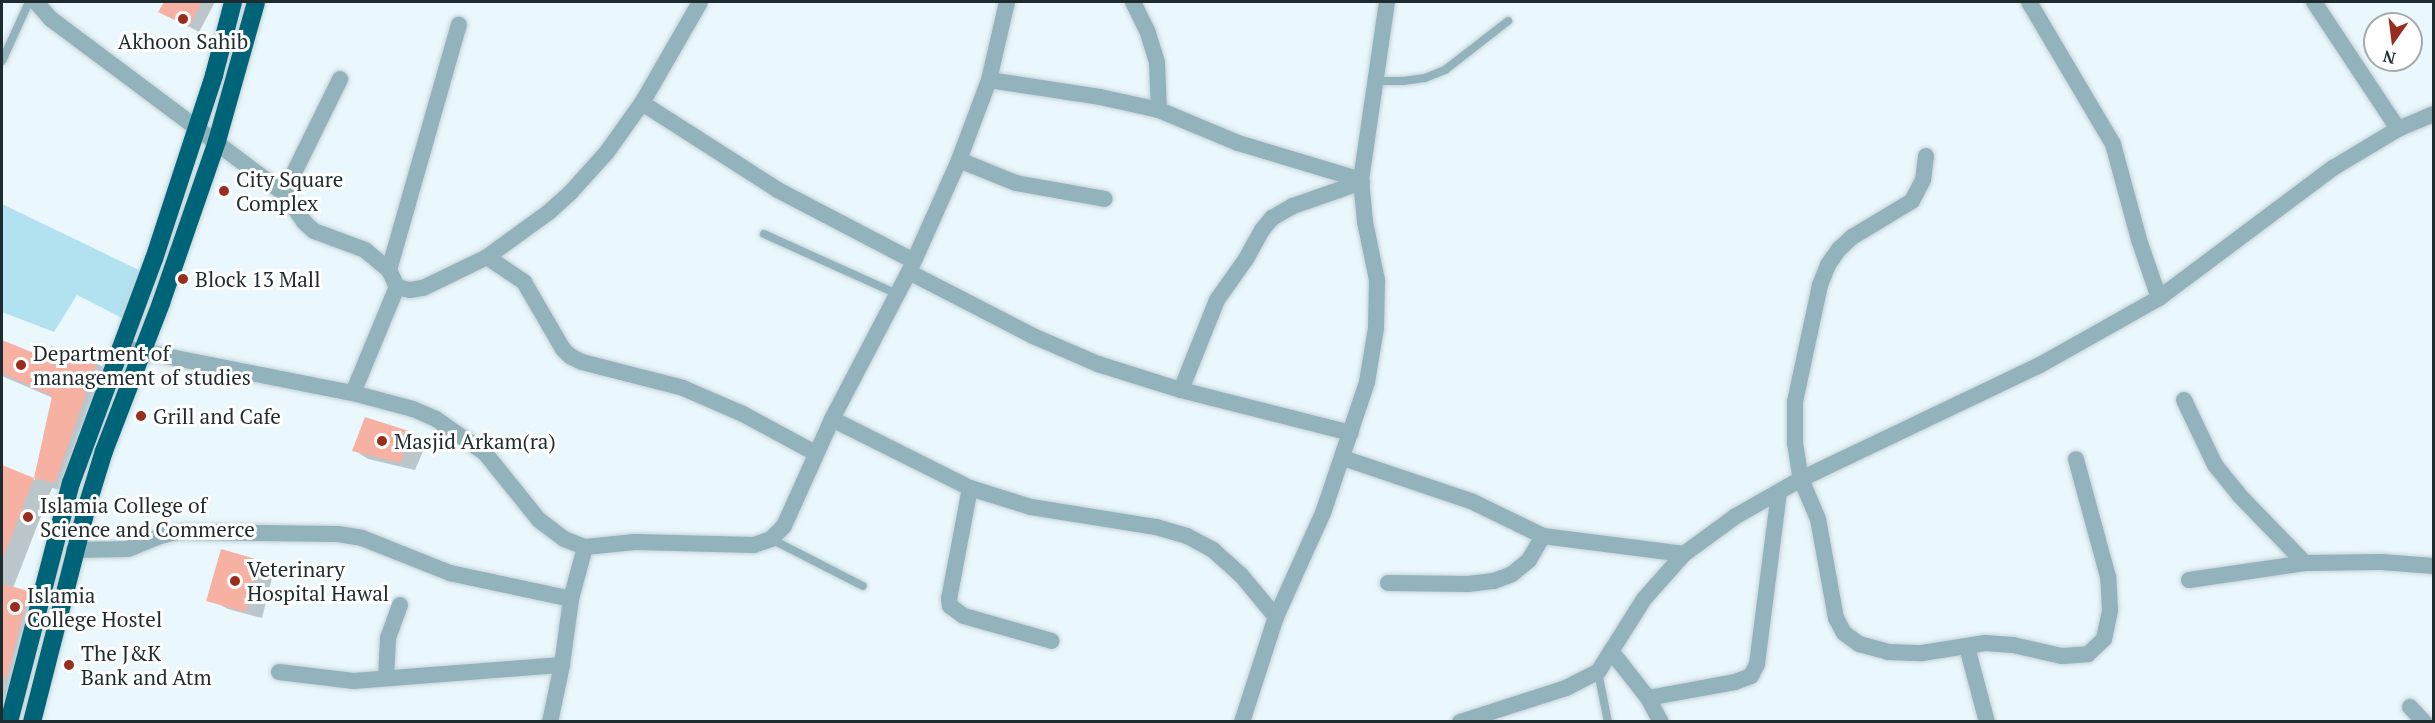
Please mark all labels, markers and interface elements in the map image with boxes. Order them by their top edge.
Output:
marker: Akhoon Sahib [176,12,190,26]
north arrow [2363,12,2423,72]
place label: Akhoon Sahib [118,28,248,54]
text: N [2381,45,2398,70]
place label: City Square Complex [236,166,343,216]
marker: City Square Complex [217,184,231,198]
place label: Block 13 Mall [195,266,321,292]
marker: Block 13 Mall [176,272,190,286]
place label: Department of management of studies [33,340,251,390]
marker: Department of management of studies [14,358,28,372]
place label: Grill and Cafe [153,403,281,429]
marker: Grill and Cafe [134,409,148,423]
place label: Masjid Arkam(ra) [394,428,556,454]
marker: Masjid Arkam(ra) [375,434,389,448]
place label: Islamia College of Science and Commerce [40,492,255,542]
marker: Islamia College of Science and Commerce [21,510,35,524]
place label: Veterinary Hospital Hawal [247,556,389,606]
marker: Veterinary Hospital Hawal [228,574,242,588]
place label: Islamia College Hostel [27,582,162,632]
marker: Islamia College Hostel [8,600,22,614]
place label: The J&K Bank and Atm [81,640,212,690]
marker: The J&K Bank and Atm [62,658,76,672]

